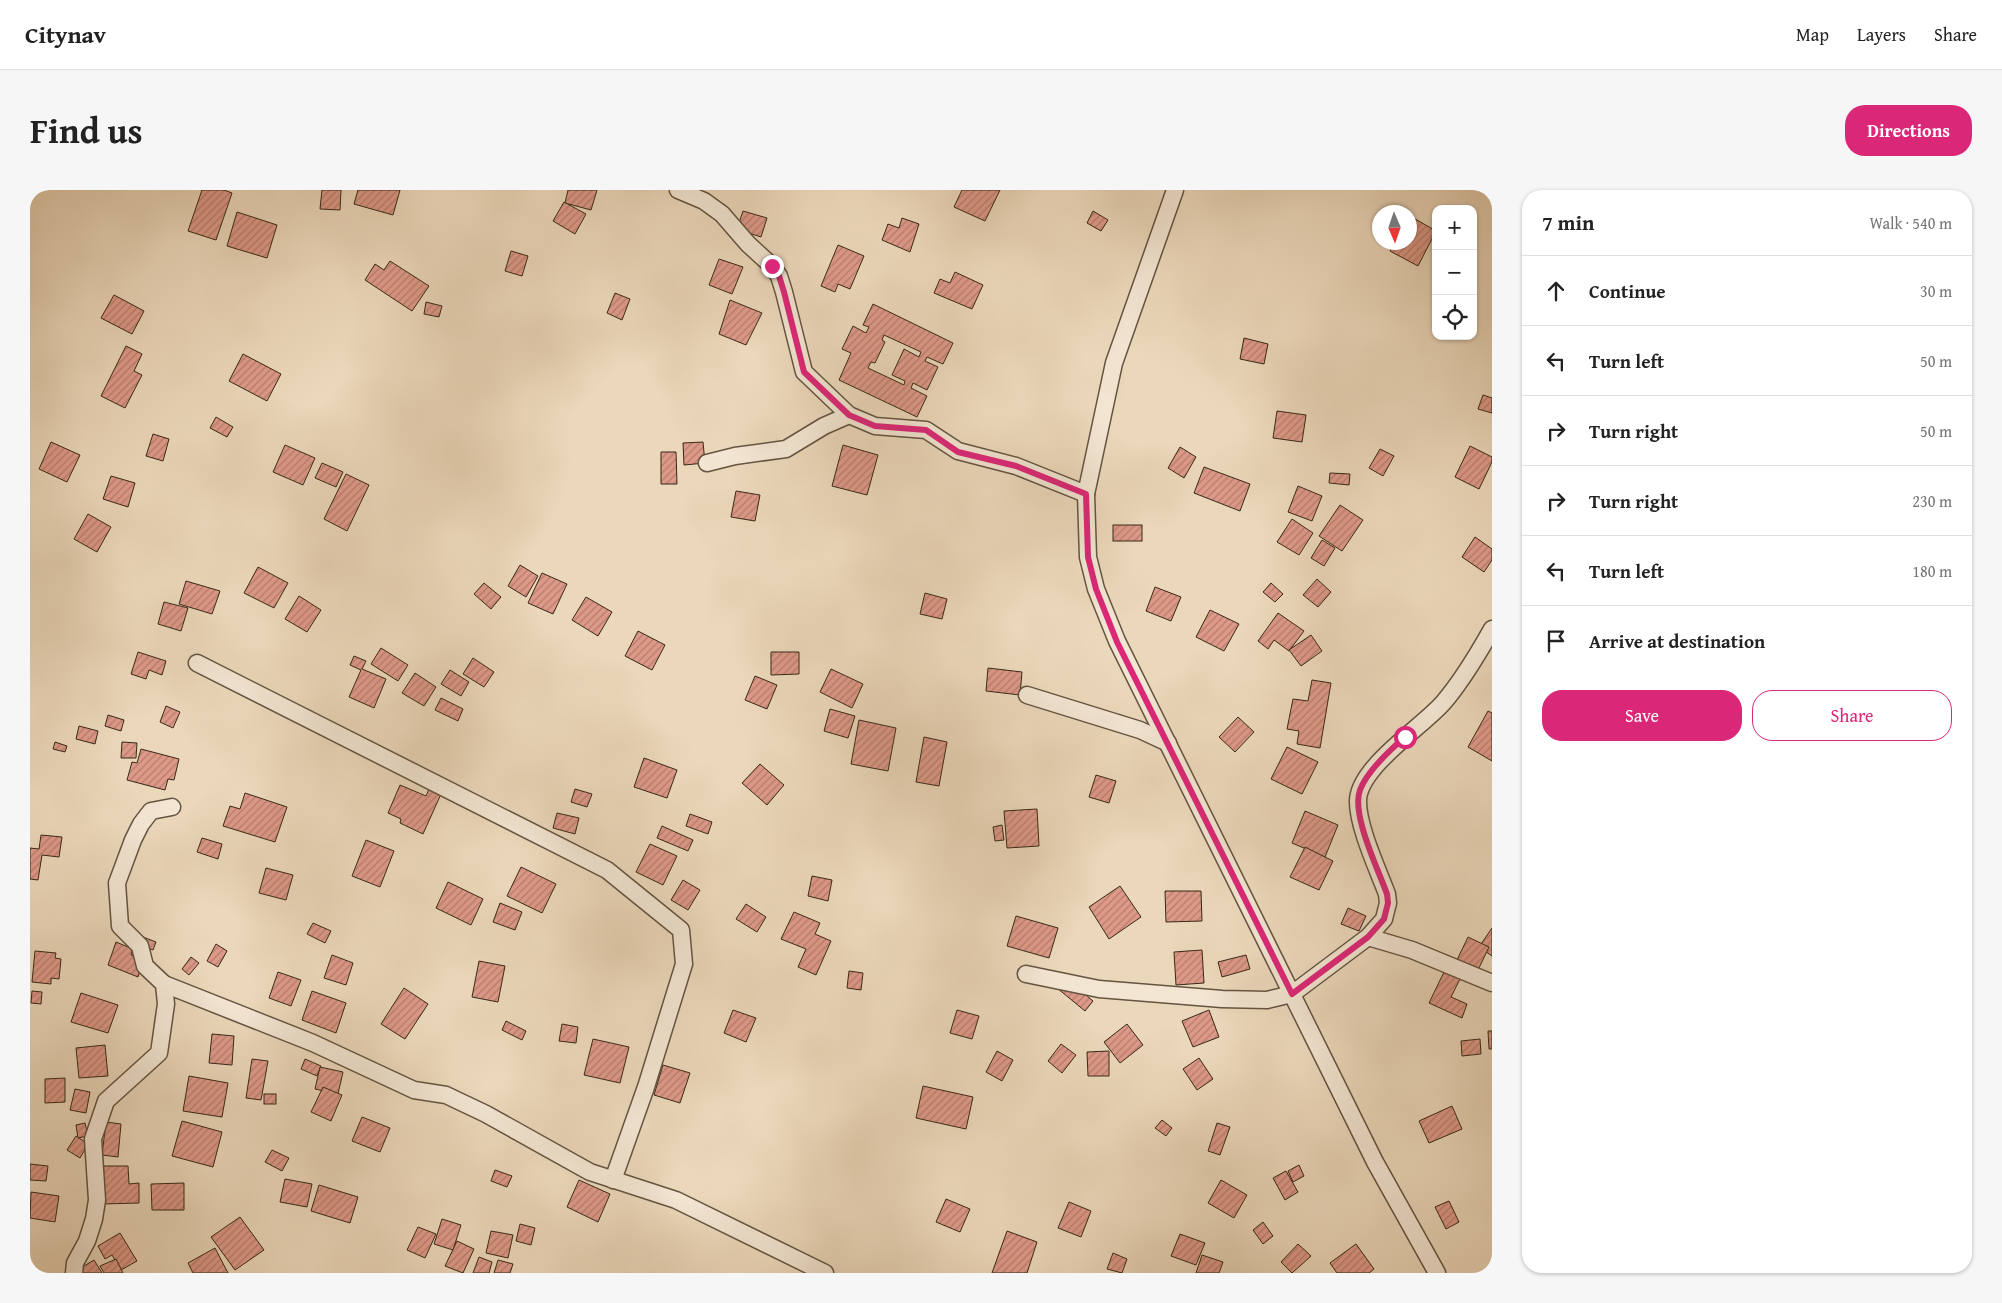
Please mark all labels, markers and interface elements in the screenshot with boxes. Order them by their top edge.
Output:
text: Citynav [25,17,106,52]
text: Map [1796,21,1829,48]
text: Layers [1857,21,1906,48]
text: Share [1934,21,1977,48]
text: Find us [30,105,143,156]
button: Directions [1845,105,1972,156]
north arrow [1372,205,1417,250]
map controls [1432,205,1477,340]
button: + [1432,205,1477,250]
text: 7 min [1542,207,1594,238]
text: Walk · 540 m [1869,211,1952,235]
button: − [1432,250,1477,295]
route end [761,255,784,278]
icon: ahead [1542,277,1570,305]
text: Continue [1589,277,1666,305]
text: 30 m [1920,279,1952,303]
button: locate [1432,295,1477,340]
icon: left [1542,347,1570,375]
text: Turn left [1589,347,1664,375]
text: 50 m [1920,349,1952,373]
icon: right [1542,417,1570,445]
text: Turn right [1589,417,1678,445]
text: 50 m [1920,419,1952,443]
icon: right [1542,487,1570,515]
text: Turn right [1589,487,1678,515]
text: 230 m [1912,489,1952,513]
icon: left [1542,557,1570,585]
text: Turn left [1589,557,1664,585]
text: 180 m [1912,559,1952,583]
icon: arrive [1542,627,1570,655]
text: Arrive at destination [1589,627,1765,655]
button: Save [1542,690,1742,741]
button: Share [1752,690,1952,741]
route start [1394,726,1417,749]

